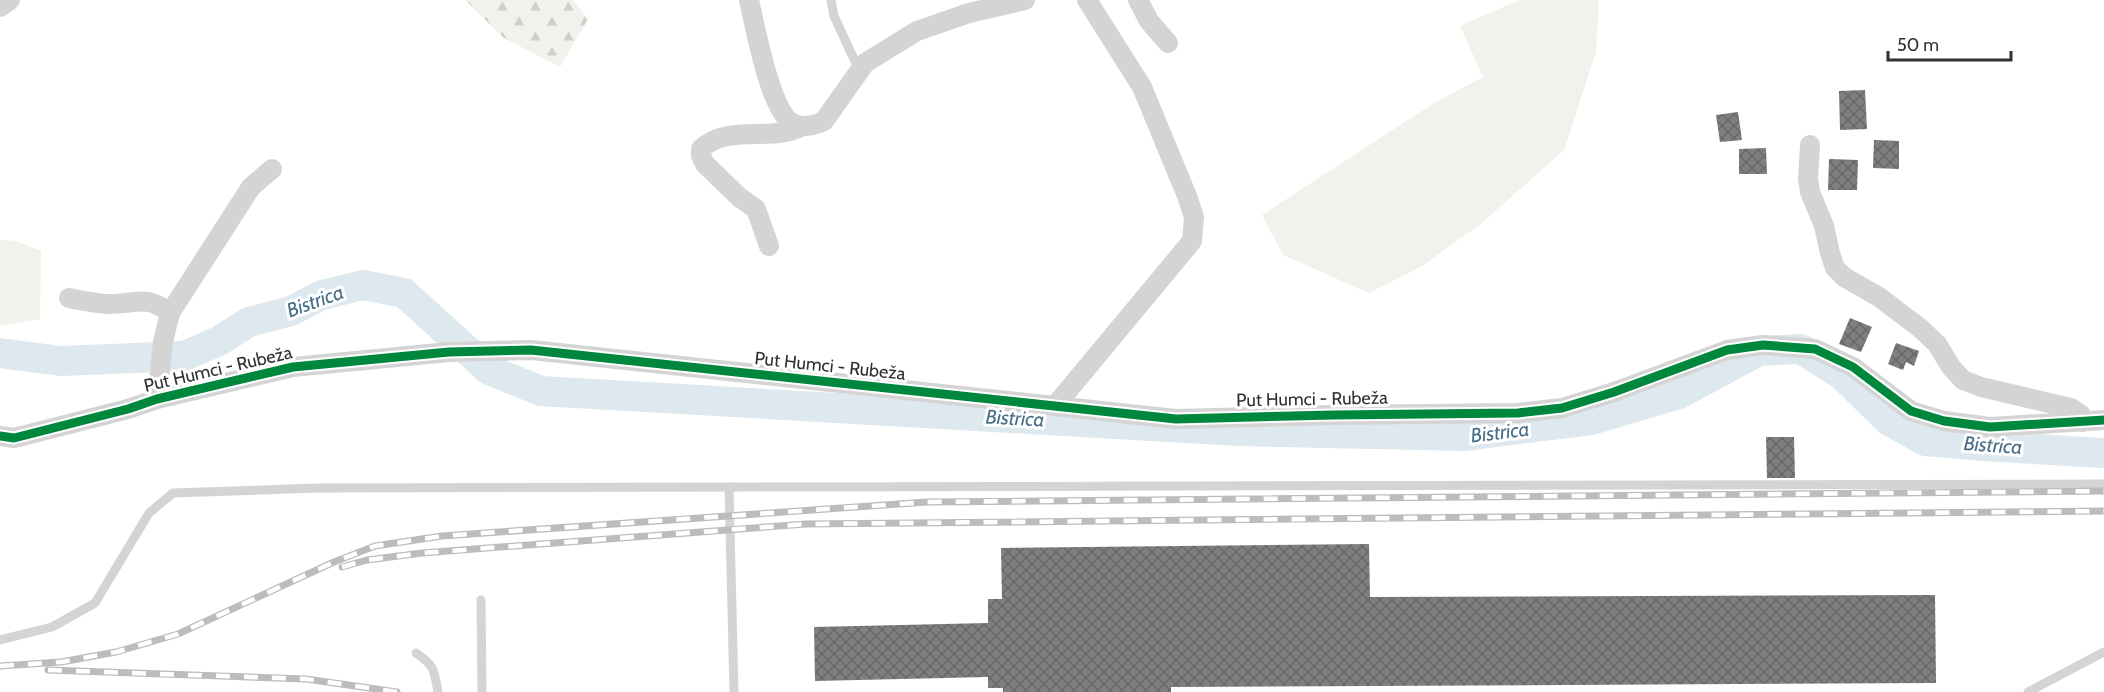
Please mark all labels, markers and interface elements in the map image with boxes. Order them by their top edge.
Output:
scale bar [1888,24,2011,62]
text: 50 m [1897,34,1939,56]
water label: Bistrica [283,280,347,322]
street label: Put Humci - Rubeža [142,341,295,397]
street label: Put Humci - Rubeža [753,347,907,385]
street label: Put Humci - Rubeža [1236,387,1388,411]
water label: Bistrica [985,404,1045,432]
water label: Bistrica [1469,417,1531,447]
water label: Bistrica [1963,431,2023,459]

